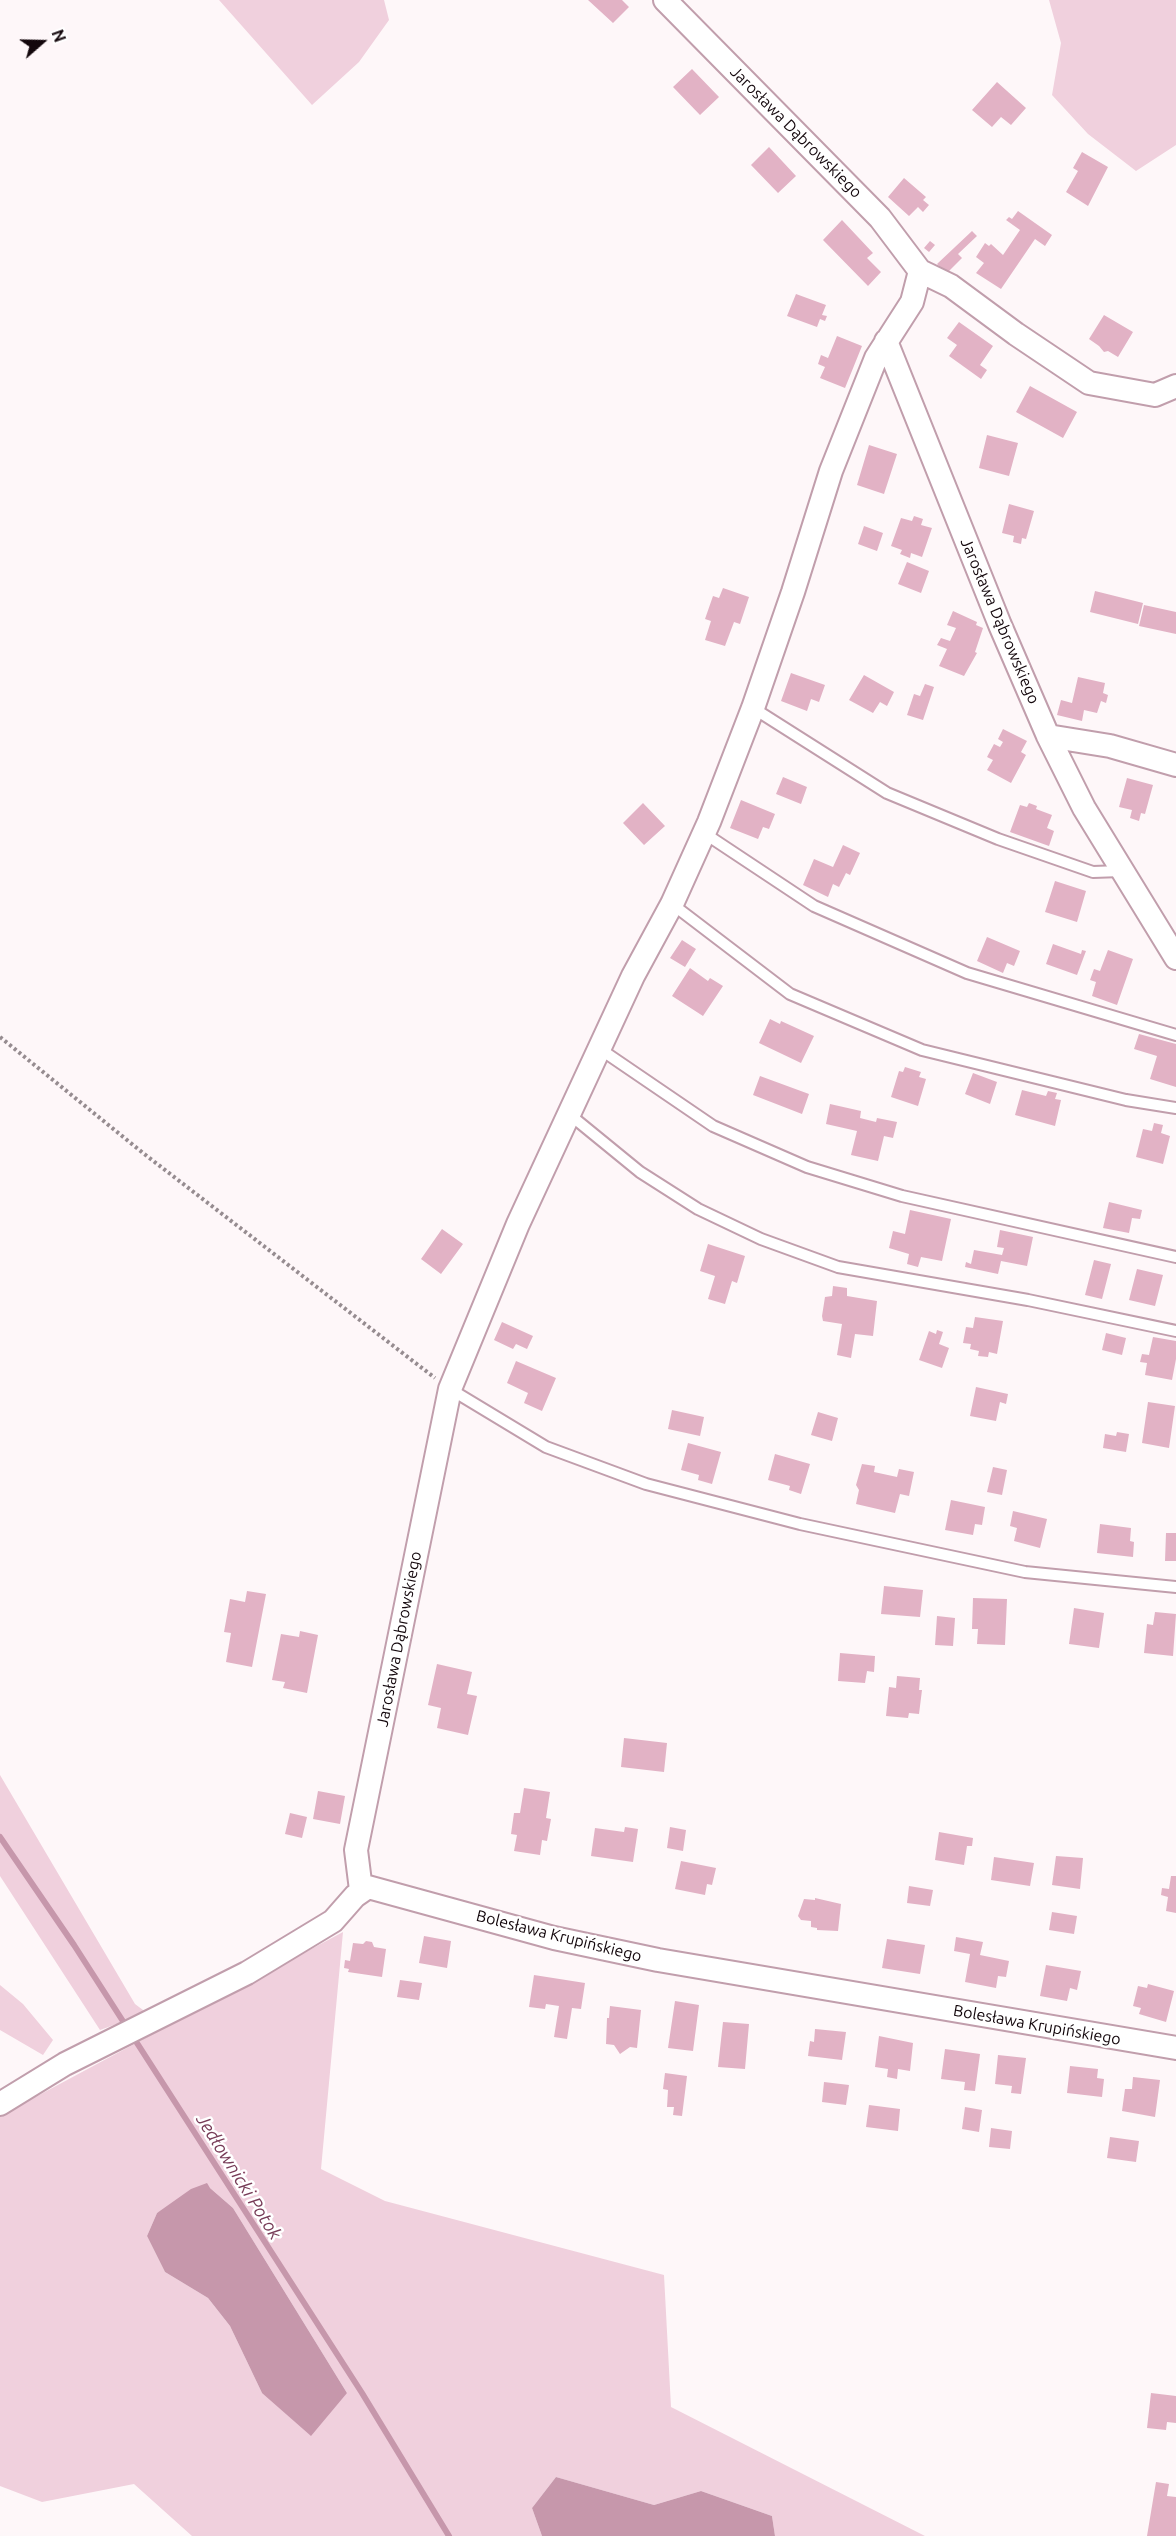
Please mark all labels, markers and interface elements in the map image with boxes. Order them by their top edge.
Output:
north arrow [12,12,72,72]
text: N [48,27,69,45]
street label: Jarosława Dąbrowskiego [726,62,866,202]
street label: Jarosława Dąbrowskiego [956,535,1044,707]
street label: Jarosława Dąbrowskiego [373,1550,425,1728]
street label: Bolesława Krupińskiego [474,1906,644,1966]
street label: Bolesława Krupińskiego [952,2001,1122,2049]
water label: Jedłownicki Potok [192,2110,286,2244]

